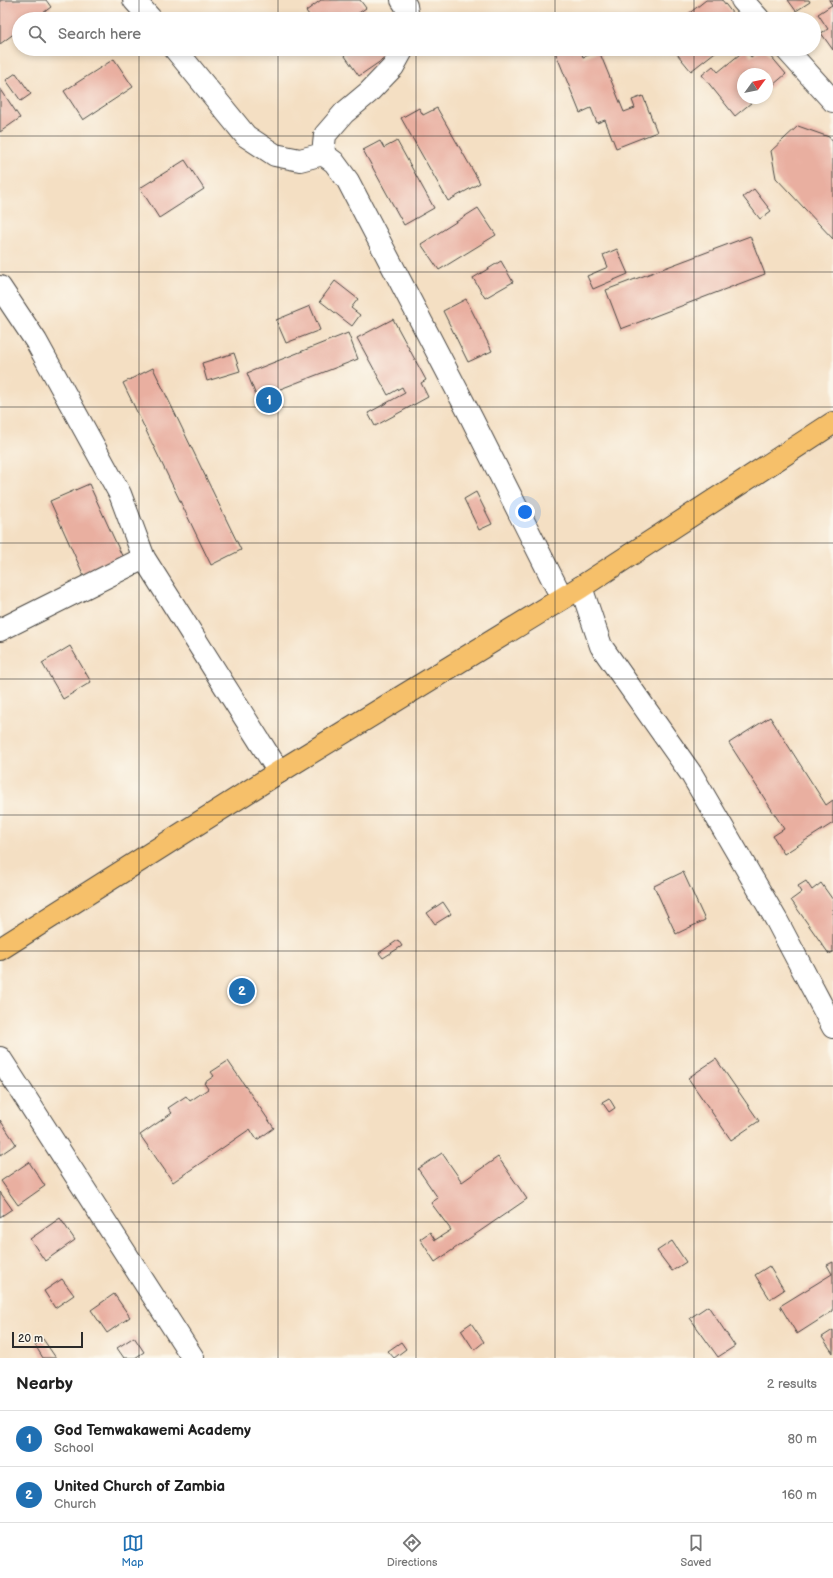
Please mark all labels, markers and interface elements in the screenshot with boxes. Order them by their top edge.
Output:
search box [12,12,821,56]
icon: search [26,23,48,45]
text: Search here [58,25,141,44]
north arrow [737,68,773,104]
pin: 1 [256,385,282,415]
your location [515,502,535,522]
pin: 2 [229,976,255,1006]
scale bar [12,1330,83,1349]
text: 20 m [18,1332,43,1345]
text: Nearby [16,1374,73,1394]
text: 2 results [767,1376,817,1392]
text: God Temwakawemi Academy [54,1421,251,1440]
text: 1 [26,1431,32,1447]
text: 80 m [788,1431,817,1447]
text: School [54,1440,94,1456]
text: United Church of Zambia [54,1477,225,1496]
text: 2 [25,1487,33,1503]
text: 160 m [782,1487,817,1503]
text: Church [54,1496,96,1512]
tab: Map [122,1532,144,1569]
tab: Directions [387,1532,437,1569]
tab: Saved [681,1532,711,1569]

